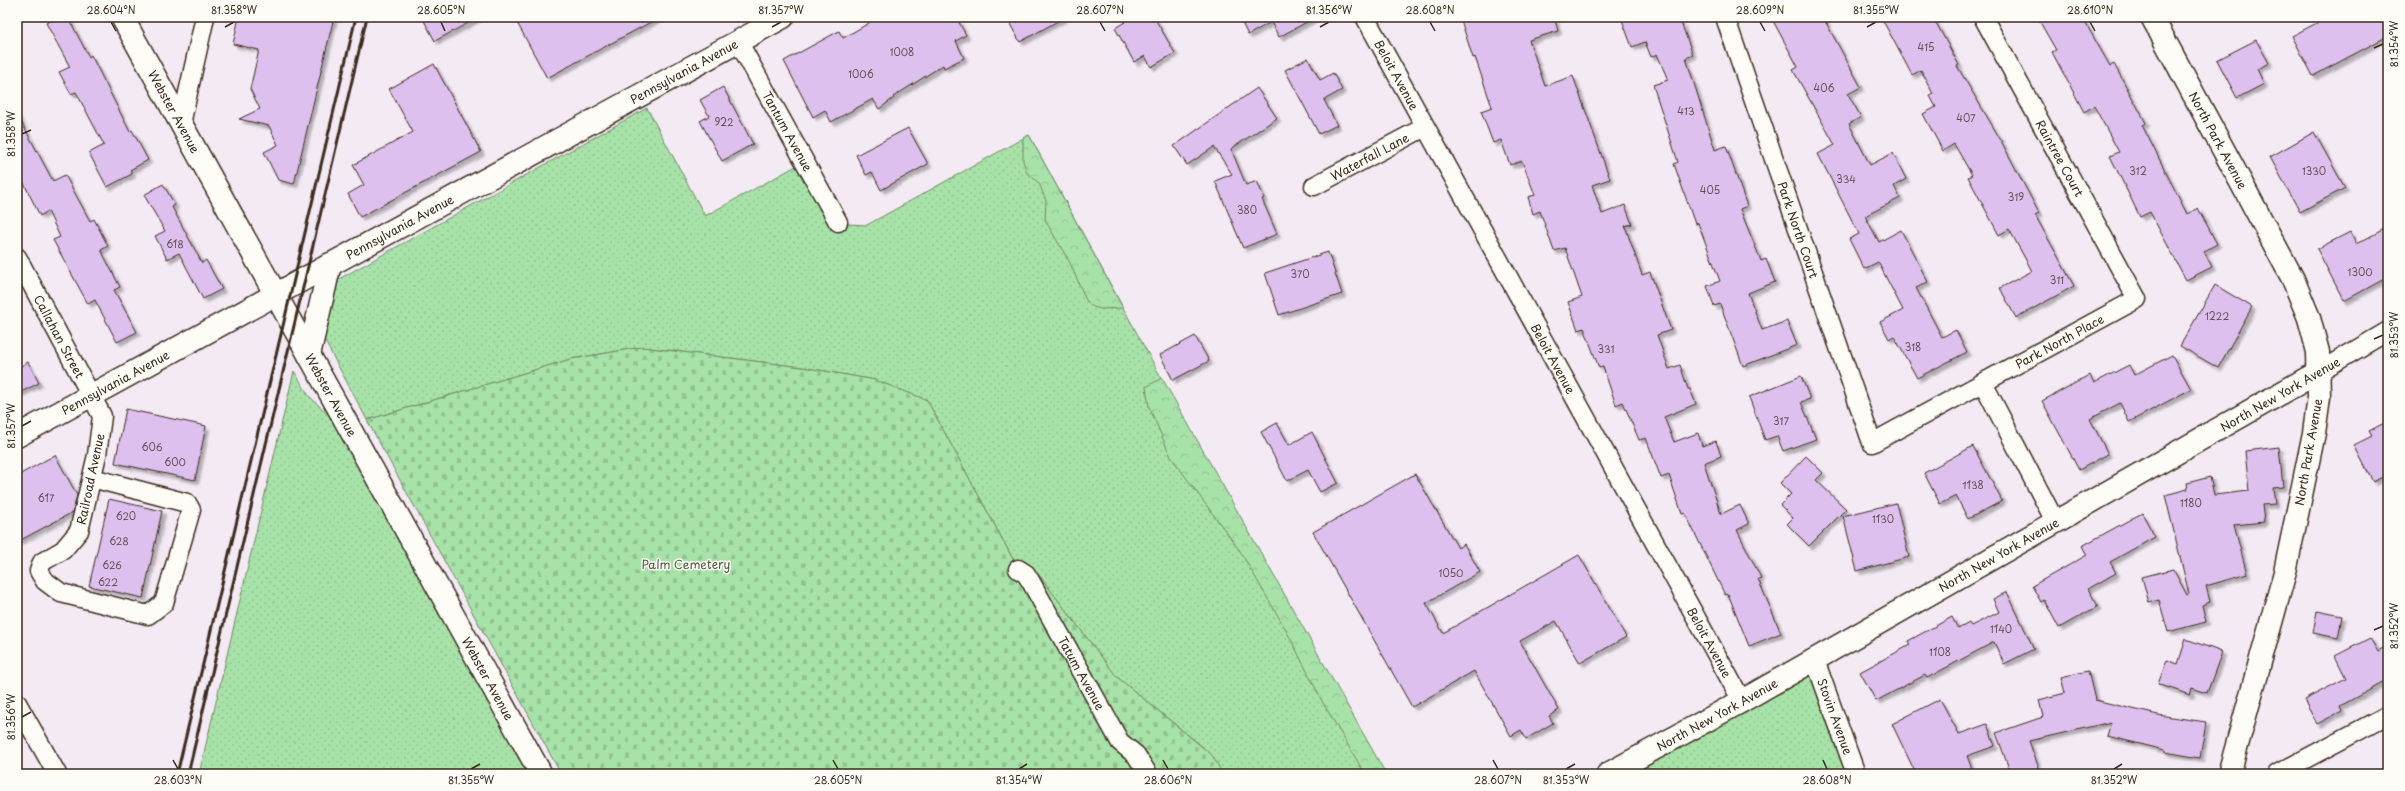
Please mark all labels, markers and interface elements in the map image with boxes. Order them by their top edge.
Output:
text: 28.604°N [87,2,136,17]
text: 81.358°W [211,2,258,17]
text: 28.605°N [417,2,466,17]
text: 81.357°W [758,2,805,17]
text: 28.607°N [1076,2,1124,17]
text: 81.356°W [1306,2,1353,17]
text: 28.608°N [1406,2,1455,17]
text: 28.609°N [1736,2,1784,17]
text: 81.355°W [1853,2,1900,17]
text: 28.610°N [2067,2,2113,17]
text: 81.354°W [2386,20,2401,67]
street label: Pennsylvania Avenue [627,34,741,108]
street label: Beloit Avenue [1370,37,1424,113]
house number: 415 [1918,39,1934,54]
house number: 1008 [890,44,914,59]
house number: 1006 [848,66,874,81]
street label: Webster Avenue [144,67,205,157]
house number: 406 [1814,80,1834,95]
street label: Tantum Avenue [758,88,817,175]
street label: North Park Avenue [2185,88,2252,193]
house number: 413 [1677,103,1695,118]
text: 81.358°W [3,110,18,157]
house number: 407 [1956,110,1976,125]
house number: 922 [714,114,734,129]
street label: Raintree Court [2031,116,2089,200]
street label: Waterfall Lane [1327,128,1412,185]
house number: 312 [2129,163,2147,178]
house number: 1330 [2302,163,2326,178]
house number: 334 [1836,171,1856,186]
street label: Park North Court [1773,179,1823,281]
house number: 405 [1700,182,1720,197]
house number: 319 [2008,189,2024,204]
street label: Pennsylvania Avenue [342,190,457,264]
house number: 380 [1237,202,1257,217]
house number: 618 [166,236,184,251]
house number: 1300 [2347,264,2373,279]
house number: 370 [1290,266,1310,281]
house number: 311 [2050,272,2064,287]
street label: Callahan Street [30,291,89,381]
house number: 1222 [2205,308,2229,323]
street label: Park North Place [2012,310,2107,373]
text: 81.353°W [2386,311,2401,358]
street label: Beloit Avenue [1527,320,1580,397]
house number: 318 [1905,339,1921,354]
house number: 331 [1598,341,1615,356]
street label: Pennsylvania Avenue [58,345,173,419]
street label: Webster Avenue [301,350,362,440]
street label: North New York Avenue [2217,352,2344,436]
street label: North Park Avenue [2290,397,2326,507]
text: 81.357°W [3,402,18,449]
house number: 317 [1773,413,1789,428]
street label: Railroad Avenue [72,431,109,526]
house number: 606 [142,439,162,454]
house number: 600 [164,454,186,469]
house number: 1138 [1962,477,1984,492]
house number: 617 [38,490,55,505]
house number: 1180 [2180,495,2202,510]
house number: 620 [116,508,136,523]
house number: 1130 [1872,511,1894,526]
street label: North New York Avenue [1935,513,2062,596]
house number: 628 [109,533,129,548]
park label: Palm Cemetery [642,555,731,573]
house number: 626 [102,557,122,572]
house number: 1050 [1439,565,1463,580]
house number: 622 [98,574,118,589]
text: 81.352°W [2386,602,2401,649]
street label: Beloit Avenue [1683,604,1736,681]
house number: 1140 [1990,621,2012,636]
street label: Tatum Avenue [1054,633,1110,713]
street label: Webster Avenue [458,634,519,724]
house number: 1108 [1929,644,1951,659]
street label: North New York Avenue [1653,673,1781,755]
street label: Stovin Avenue [1813,676,1857,758]
text: 81.356°W [3,693,18,740]
text: 28.603°N [154,772,203,787]
text: 81.355°W [448,772,495,787]
text: 28.605°N [814,772,863,787]
text: 81.354°W [996,772,1043,787]
text: 28.606°N [1144,772,1193,787]
text: 28.607°N [1474,772,1522,787]
text: 81.353°W [1543,772,1590,787]
text: 28.608°N [1803,772,1852,787]
text: 81.352°W [2091,772,2138,787]

